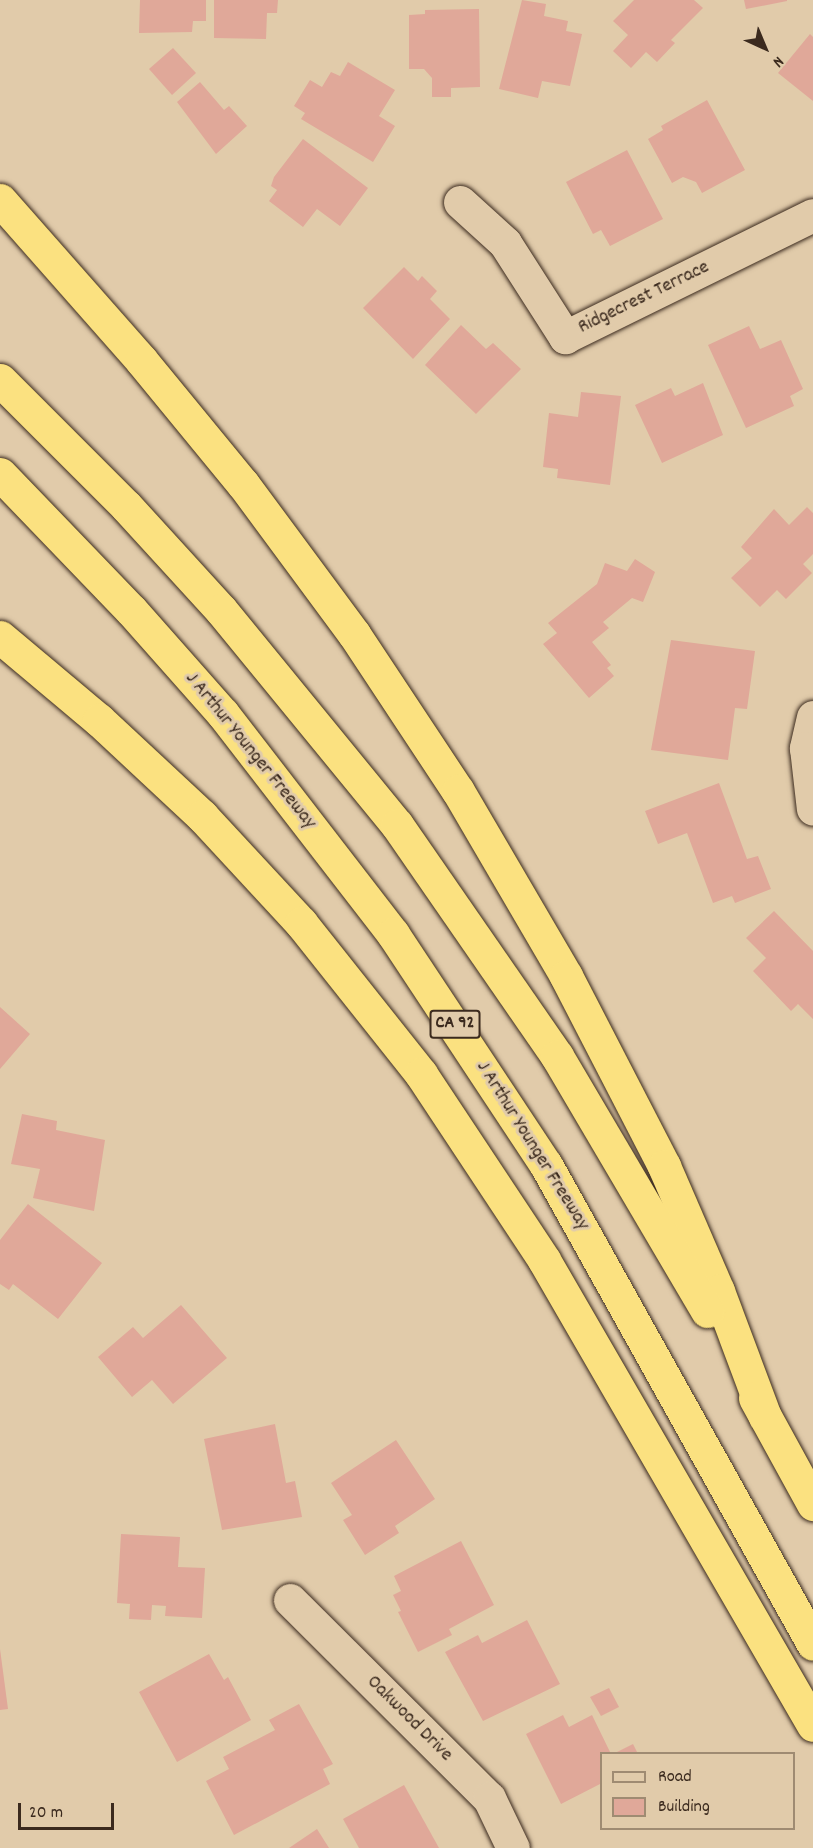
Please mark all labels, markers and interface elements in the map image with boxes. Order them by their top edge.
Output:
north arrow [735,18,795,78]
text: N [767,50,789,72]
street label: Ridgecrest Terrace [575,256,713,340]
street label: J Arthur Younger Freeway [179,668,321,834]
road number: CA 92 [430,1009,480,1039]
street label: J Arthur Younger Freeway [470,1057,594,1235]
street label: Oakwood Drive [361,1671,457,1767]
legend [600,1752,795,1830]
text: Road [658,1765,692,1790]
scale bar [21,1791,117,1829]
text: Building [658,1795,710,1820]
text: 20 m [29,1801,63,1826]

